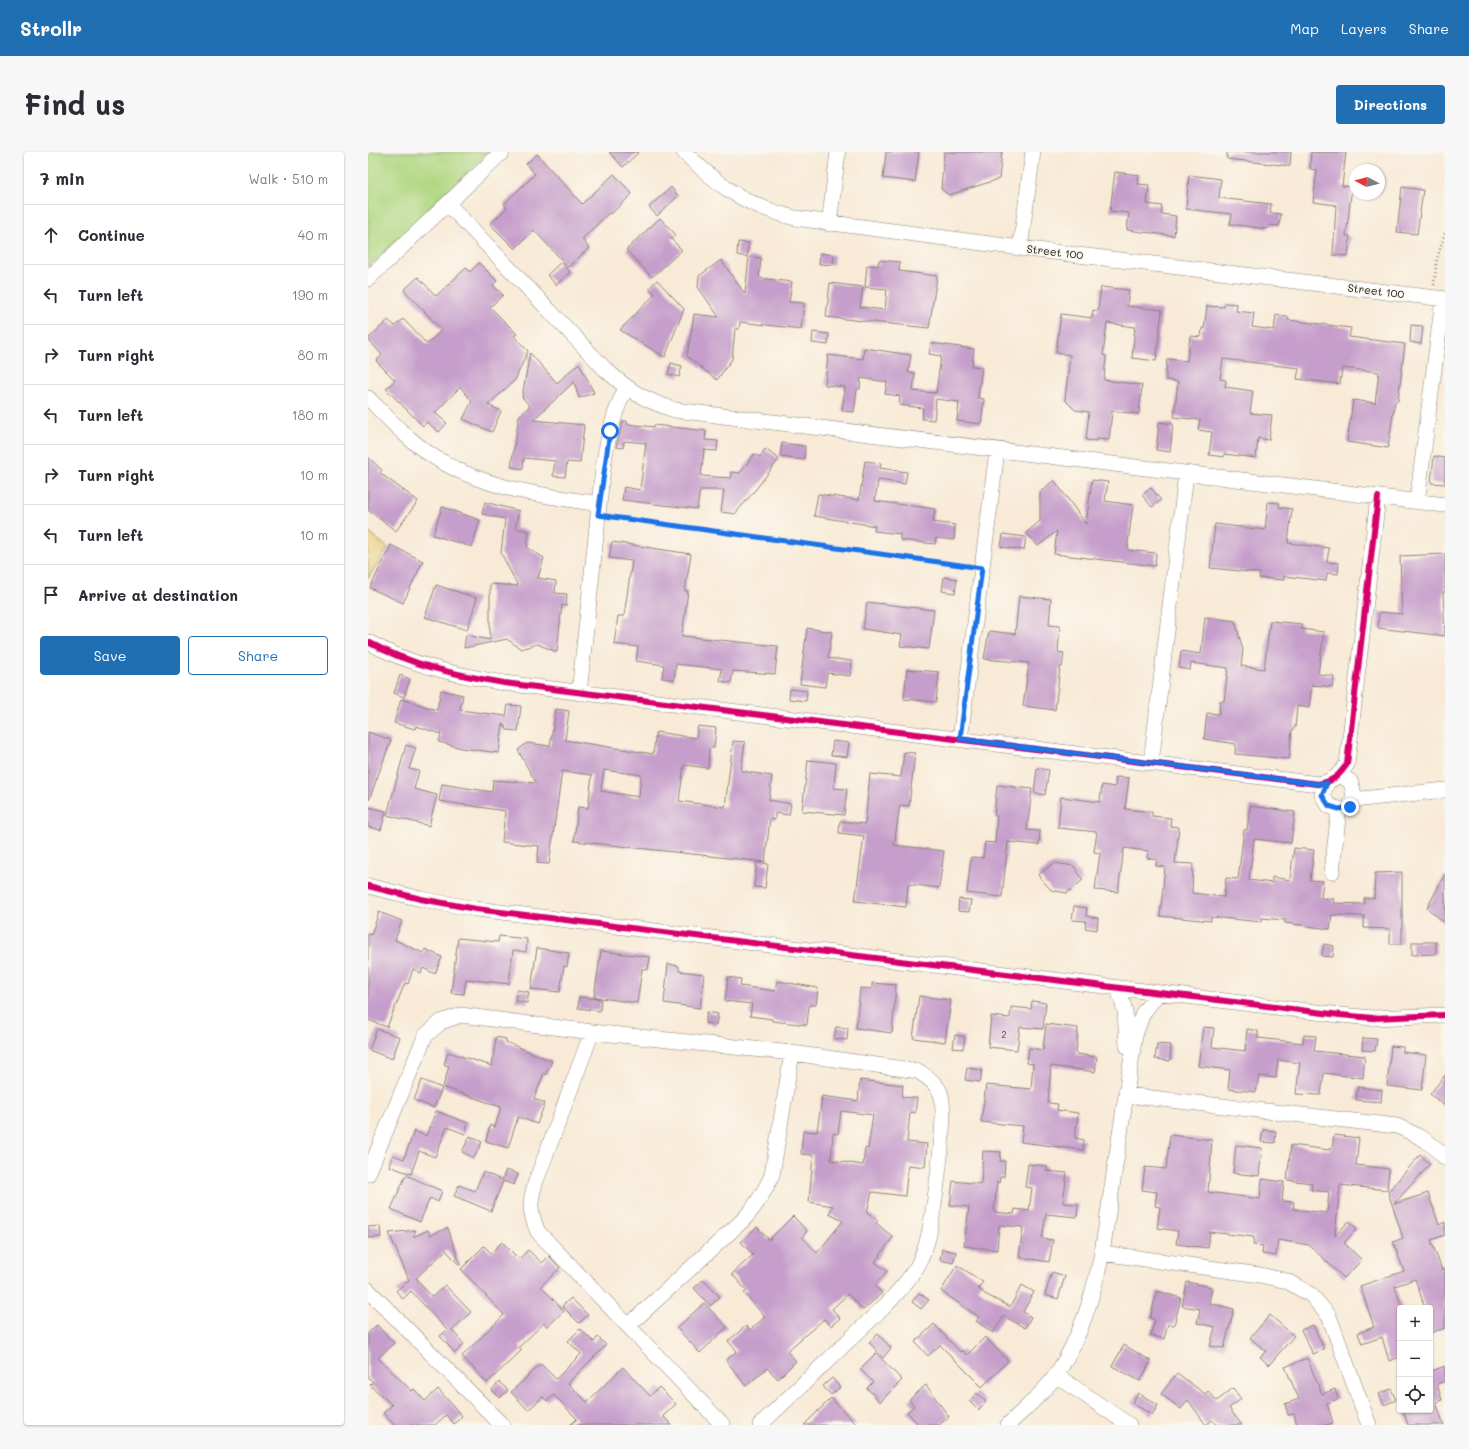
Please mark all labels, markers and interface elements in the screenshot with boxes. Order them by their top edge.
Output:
text: Strollr [20,16,82,41]
text: Map [1290,19,1319,38]
text: Layers [1341,19,1387,38]
text: Share [1409,19,1449,38]
button: Directions [1336,85,1445,124]
text: Find us [24,86,125,122]
north arrow [1349,164,1385,200]
text: 7 min [40,167,85,189]
text: Walk · 510 m [248,170,328,187]
icon: ahead [40,224,62,246]
text: Continue [78,225,145,245]
text: 40 m [298,226,328,243]
street label: Street 100 [1026,241,1084,262]
street label: Street 100 [1347,280,1405,301]
icon: left [40,284,62,306]
text: Turn left [78,285,143,305]
text: 190 m [292,286,328,303]
icon: right [40,344,62,366]
text: Turn right [78,345,155,365]
text: 80 m [298,346,328,363]
icon: left [40,404,62,426]
text: Turn left [78,405,143,425]
text: 180 m [292,406,328,423]
route start [601,422,619,440]
icon: right [40,464,62,486]
text: Turn right [78,465,155,485]
text: 10 m [300,466,328,483]
icon: left [40,524,62,546]
text: Turn left [78,525,143,545]
text: 10 m [300,526,328,543]
icon: arrive [40,584,62,606]
text: Arrive at destination [78,585,238,605]
button: Save [40,636,180,675]
button: Share [188,636,328,675]
route end [1341,798,1359,816]
house number: 2 [1001,1029,1007,1040]
map controls [1397,1305,1433,1413]
button: + [1397,1305,1433,1341]
button: − [1397,1341,1433,1377]
button: locate [1397,1377,1433,1413]

